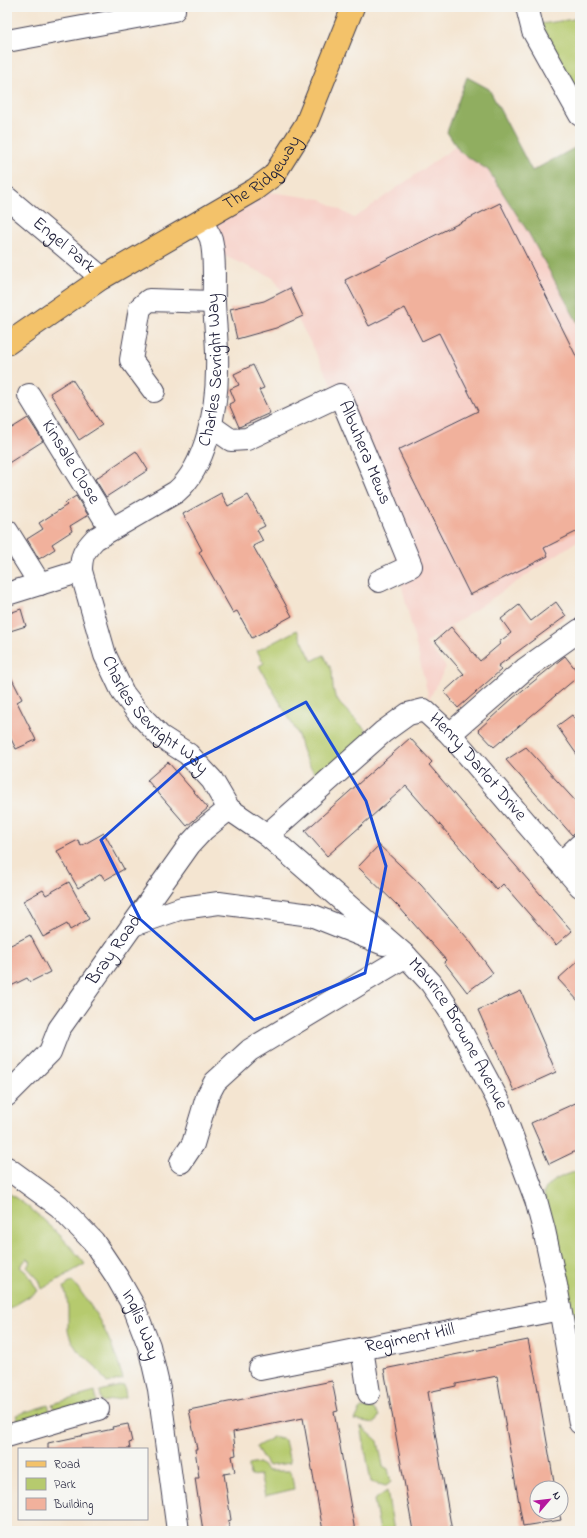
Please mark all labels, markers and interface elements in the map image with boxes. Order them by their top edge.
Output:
street label: The Ridgeway [218,131,308,218]
street label: Engel Park [26,211,101,280]
street label: Charles Sevright Way [192,293,231,450]
street label: Albuhera Mews [331,397,398,509]
street label: Kinsale Close [34,415,107,510]
street label: Charles Sevright Way [94,652,214,781]
street label: Henry Darlot Drive [423,707,533,828]
street label: Bray Road [80,910,149,992]
street label: Maurice Browne Avenue [401,952,514,1114]
street label: Inglis Way [114,1285,165,1363]
street label: Regiment Hill [363,1317,457,1361]
legend [18,1448,148,1520]
text: Road [54,1456,80,1474]
text: Park [54,1476,76,1494]
north arrow [529,1480,569,1520]
text: N [548,1489,566,1503]
text: Building [53,1496,93,1515]

